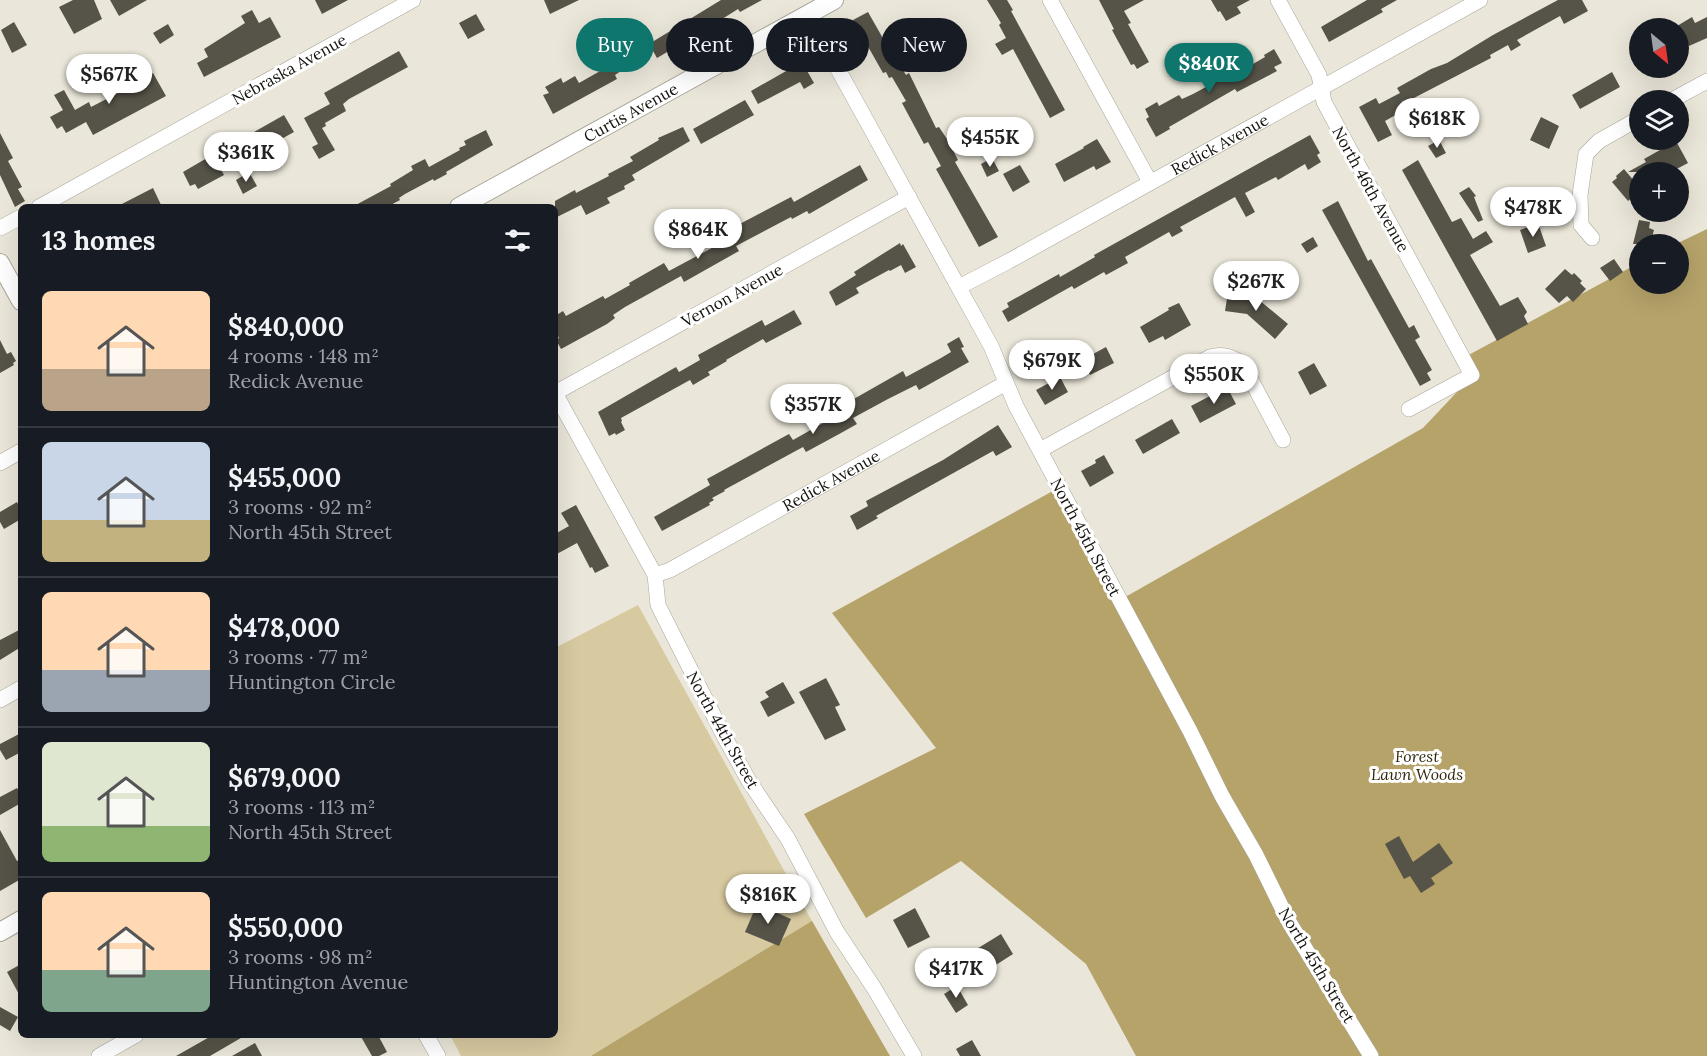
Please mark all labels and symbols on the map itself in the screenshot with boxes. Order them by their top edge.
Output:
north arrow [1629,18,1689,78]
street label: Nebraska Avenue [228,29,350,109]
pin: $840K [1167,43,1251,94]
pin: $567K [67,54,151,105]
street label: Curtis Avenue [580,78,681,146]
pin: $618K [1395,98,1479,149]
street label: Redick Avenue [1167,109,1272,179]
pin: $455K [948,117,1032,168]
street label: North 46th Avenue [1328,123,1414,256]
pin: $361K [204,132,288,183]
pin: $478K [1491,187,1575,238]
pin: $864K [656,209,740,260]
street label: Vernon Avenue [677,259,786,332]
pin: $267K [1214,261,1298,312]
pin: $679K [1010,340,1094,391]
pin: $550K [1172,354,1256,405]
pin: $357K [771,384,855,435]
street label: Redick Avenue [779,445,883,516]
street label: North 45th Street [1046,474,1126,600]
street label: North 44th Street [682,668,764,793]
park label: Forest Lawn Woods [1371,746,1463,784]
pin: $816K [726,874,810,925]
street label: North 45th Street [1275,904,1360,1027]
pin: $417K [914,948,998,999]

